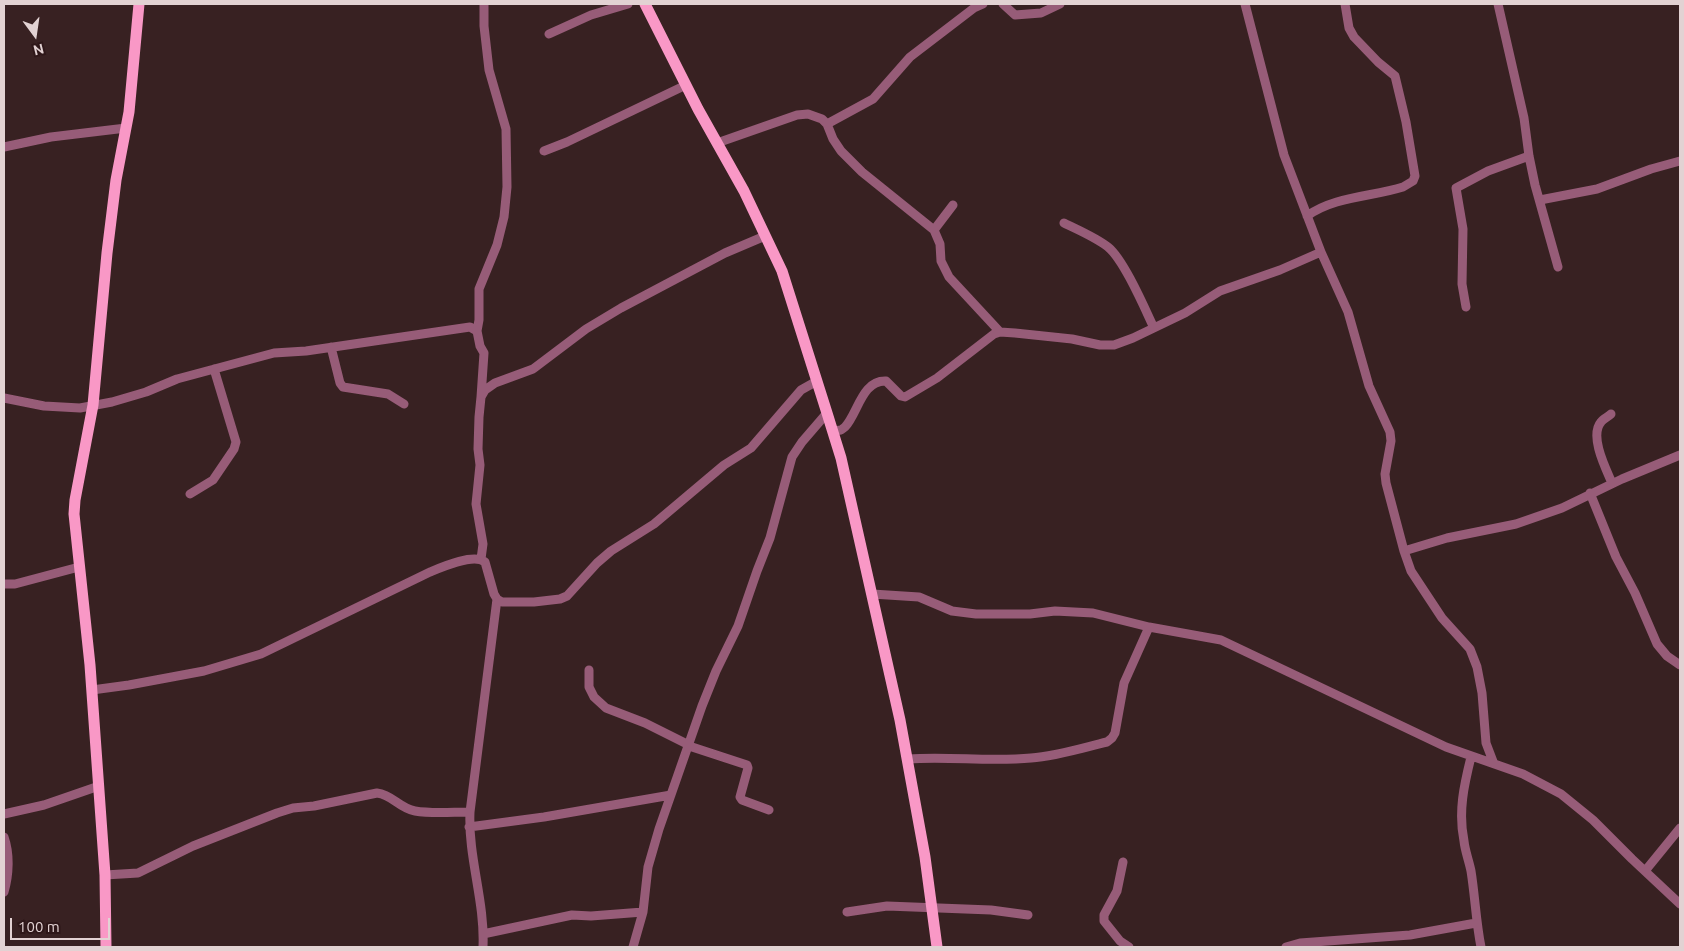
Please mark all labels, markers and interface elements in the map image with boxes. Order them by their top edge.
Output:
north arrow [10,10,60,60]
text: N [32,41,46,59]
scale bar [12,908,112,940]
text: 100 m [18,918,60,935]

